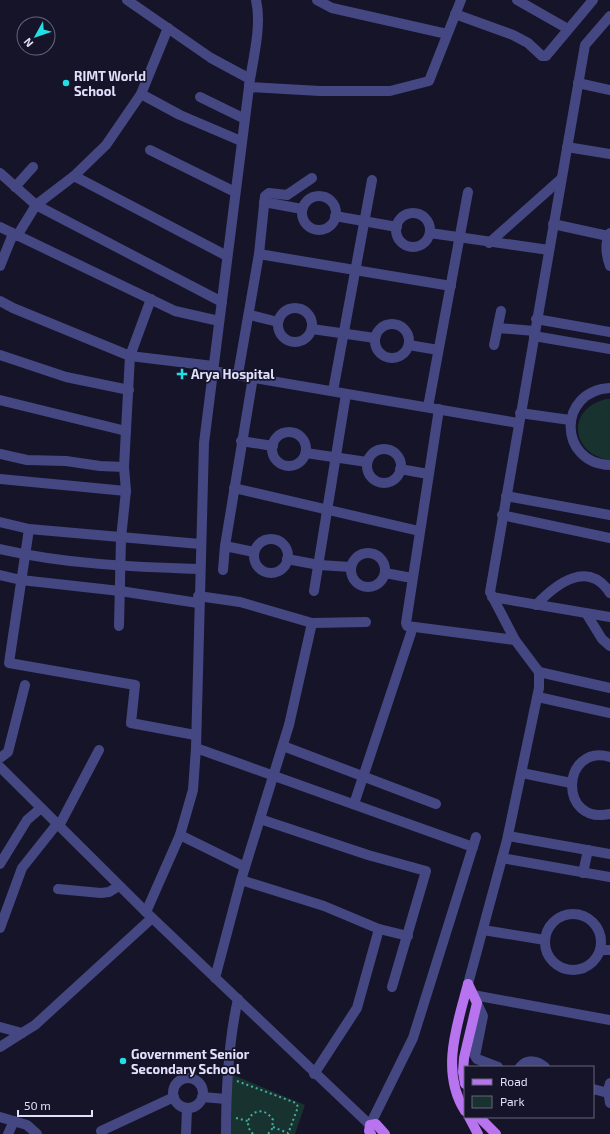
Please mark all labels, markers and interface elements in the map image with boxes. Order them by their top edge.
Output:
north arrow [16,16,56,56]
text: N [20,35,35,50]
place label: RIMT World School [74,68,146,99]
marker: RIMT World School [61,78,71,88]
place label: Arya Hospital [191,366,275,382]
marker: Arya Hospital [176,368,188,380]
place label: Government Senior Secondary School [131,1046,250,1077]
marker: Government Senior Secondary School [118,1056,128,1066]
legend [464,1066,594,1118]
text: Road [500,1074,528,1088]
scale bar [18,1092,92,1118]
text: Park [500,1094,525,1108]
text: 50 m [24,1098,51,1112]

